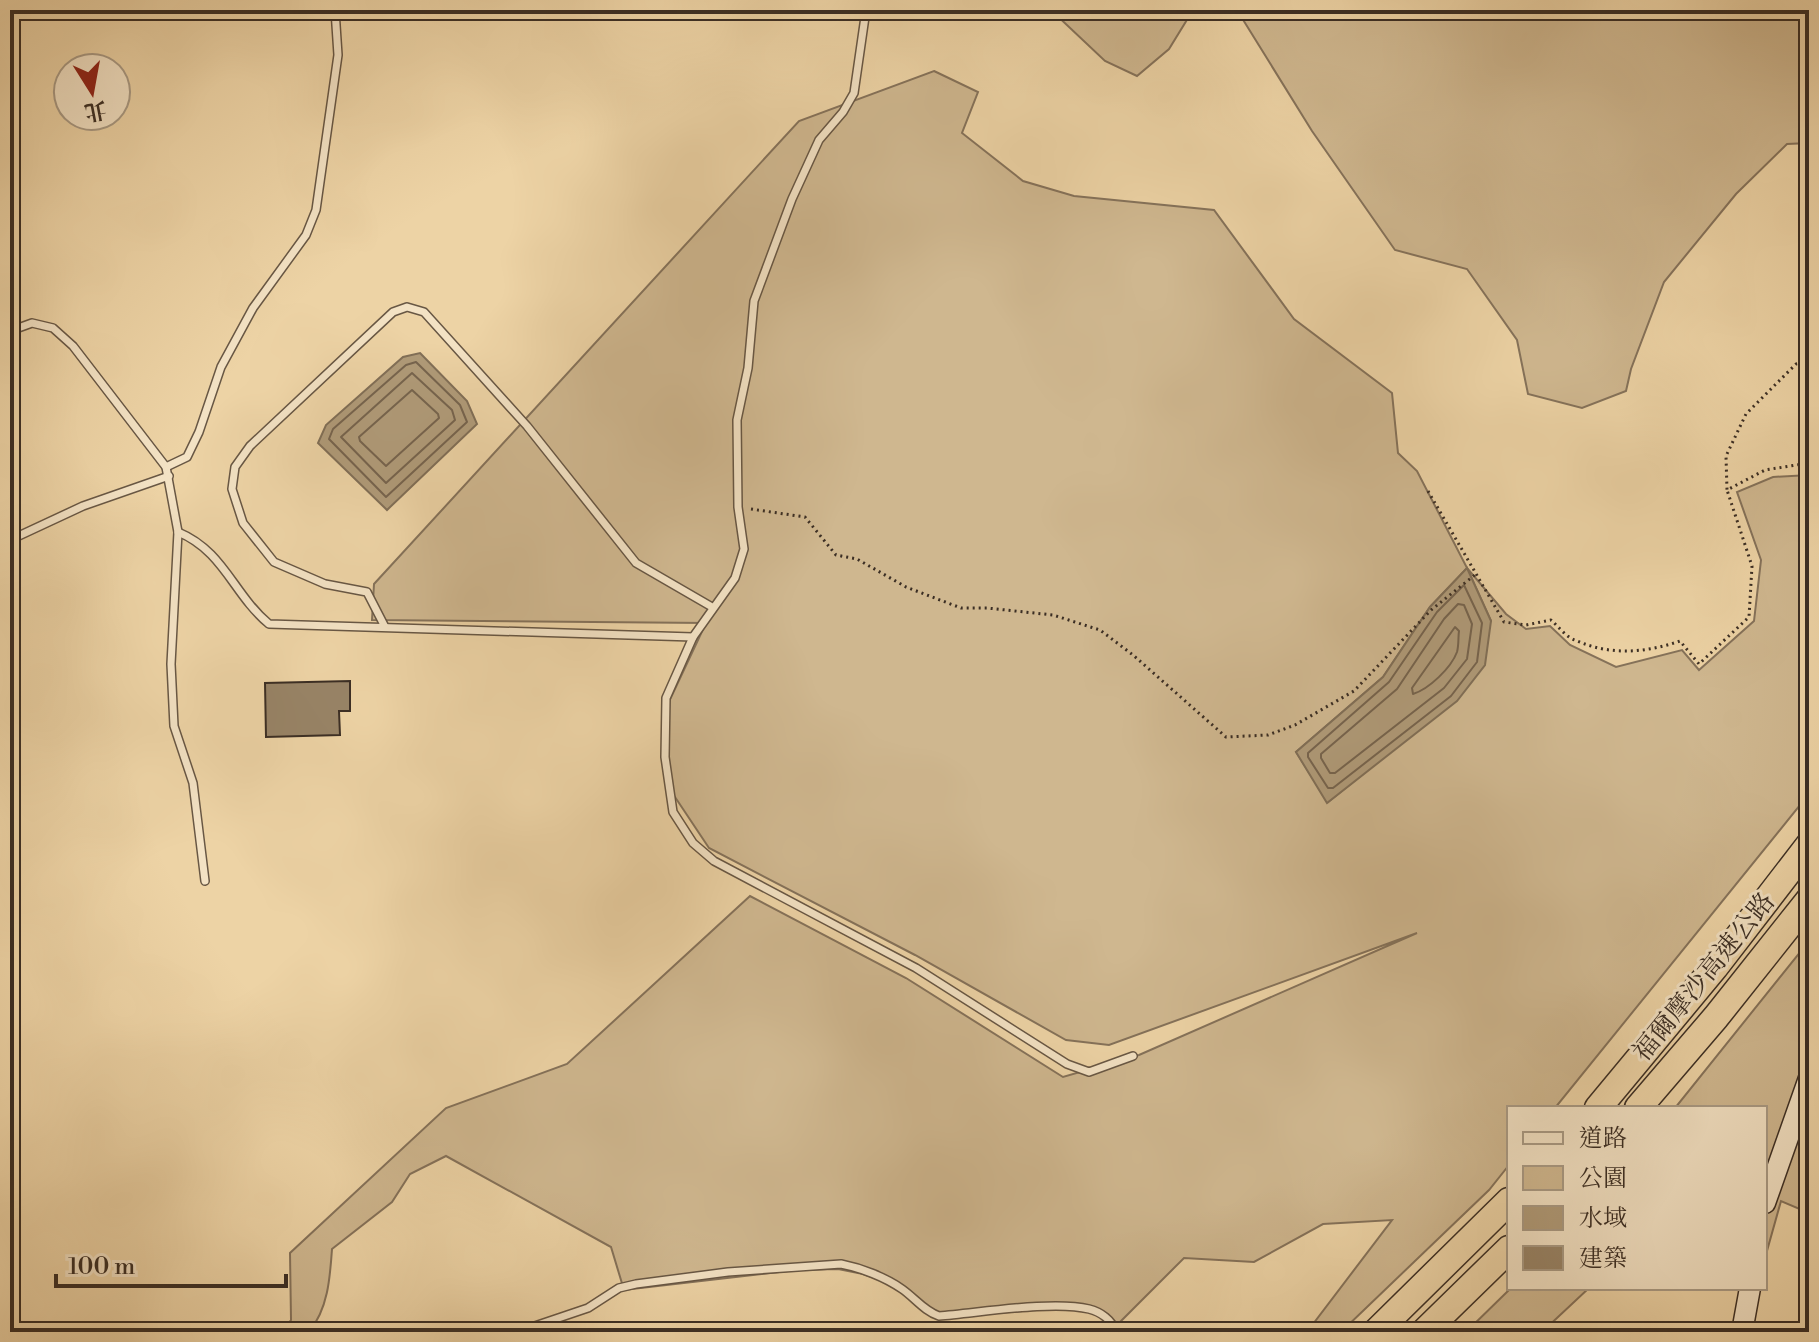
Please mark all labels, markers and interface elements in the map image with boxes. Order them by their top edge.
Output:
north arrow [52,52,132,132]
text: 北 [82,95,109,126]
street label: 福爾摩沙高速公路 [1626,886,1782,1068]
legend [1507,1106,1767,1290]
text: 道路 [1579,1124,1627,1154]
text: 公園 [1579,1164,1627,1194]
text: 水域 [1579,1204,1627,1234]
scale bar [56,1238,286,1288]
text: 建築 [1579,1244,1627,1274]
text: 100 m [68,1252,135,1282]

